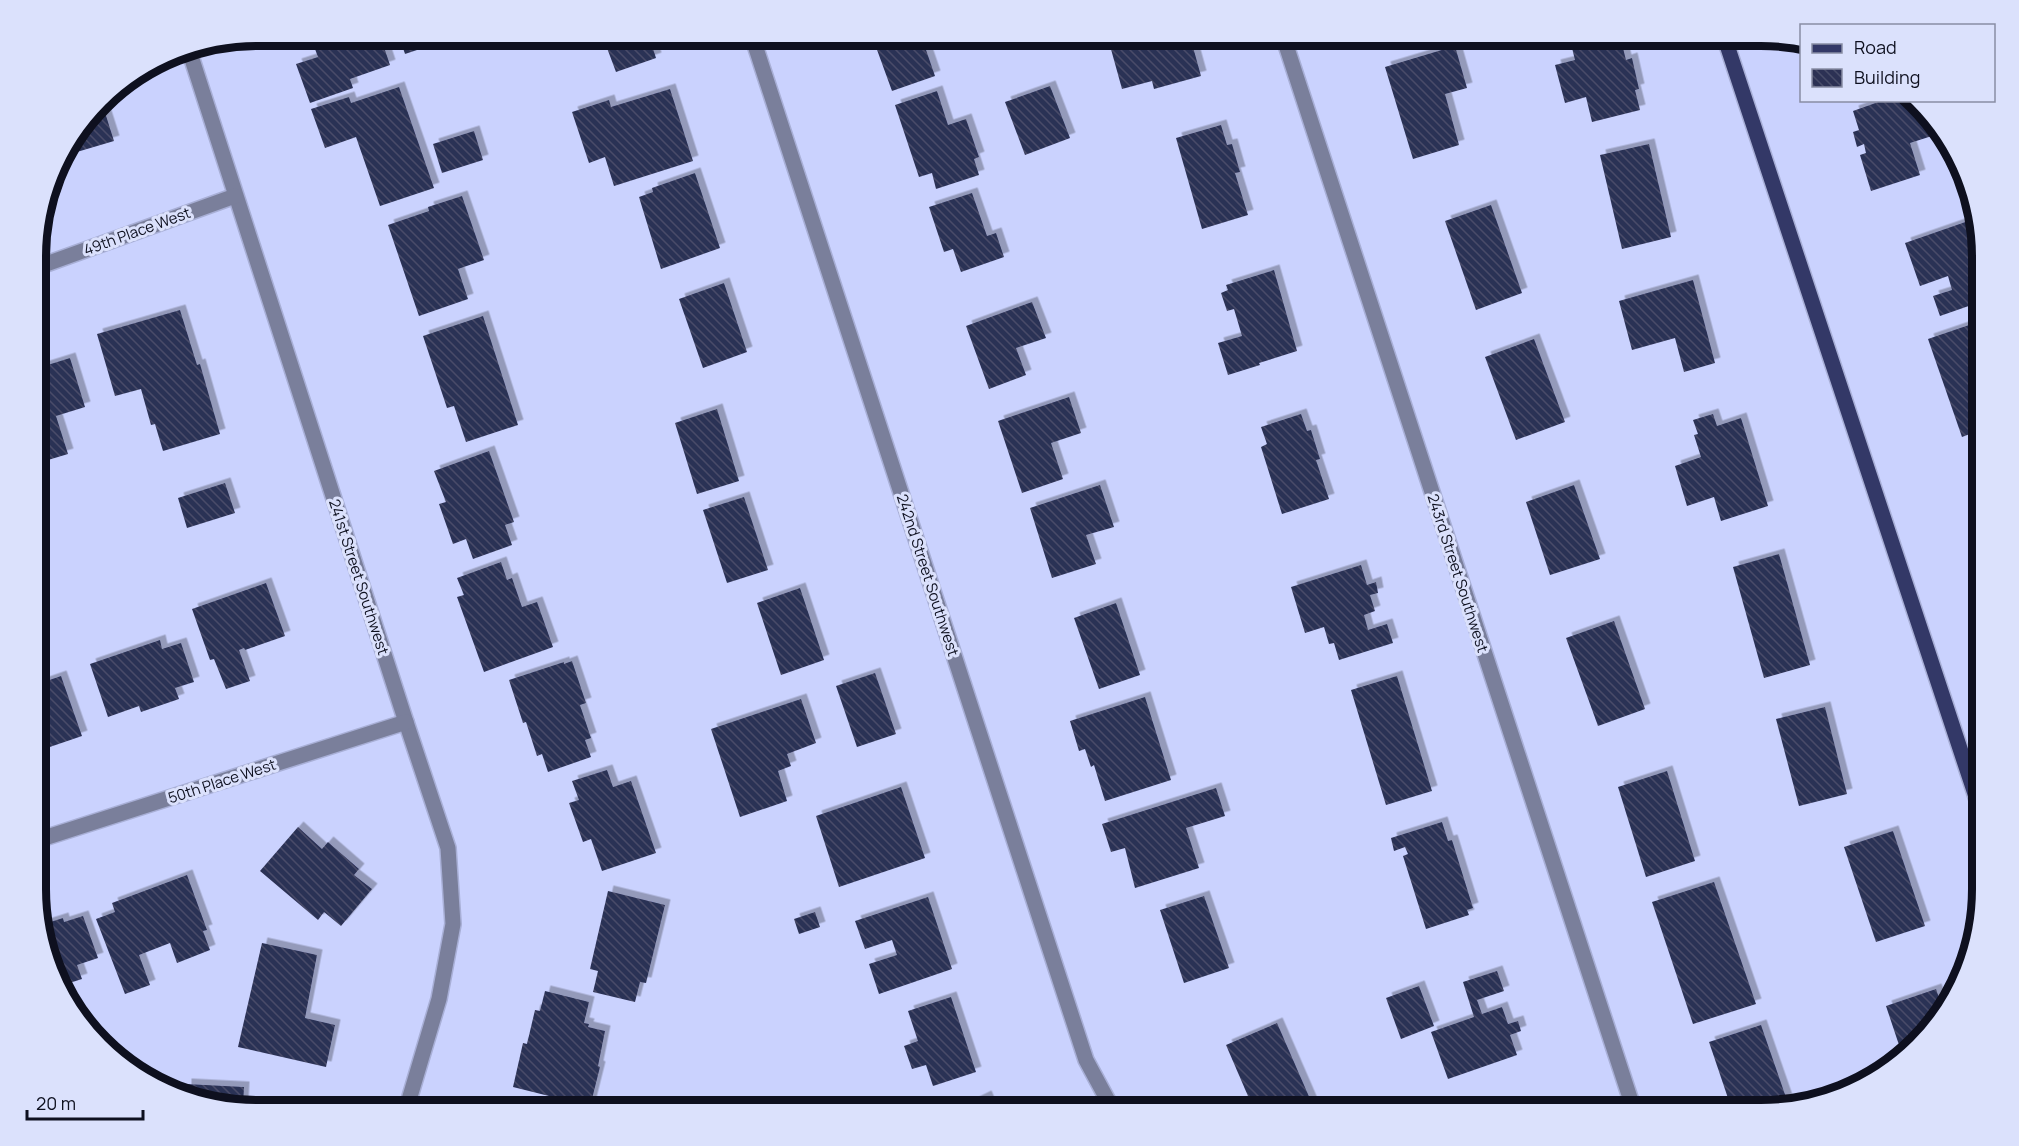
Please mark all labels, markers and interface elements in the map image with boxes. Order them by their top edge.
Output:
legend [1800,24,1995,102]
text: Road [1854,35,1897,59]
text: Building [1854,65,1920,89]
street label: 49th Place West [81,202,193,260]
street label: 242nd Street Southwest [892,491,964,659]
street label: 243rd Street Southwest [1422,491,1494,655]
street label: 241st Street Southwest [324,496,394,658]
street label: 50th Place West [165,754,279,808]
scale bar [27,1083,142,1121]
text: 20 m [36,1091,76,1115]

